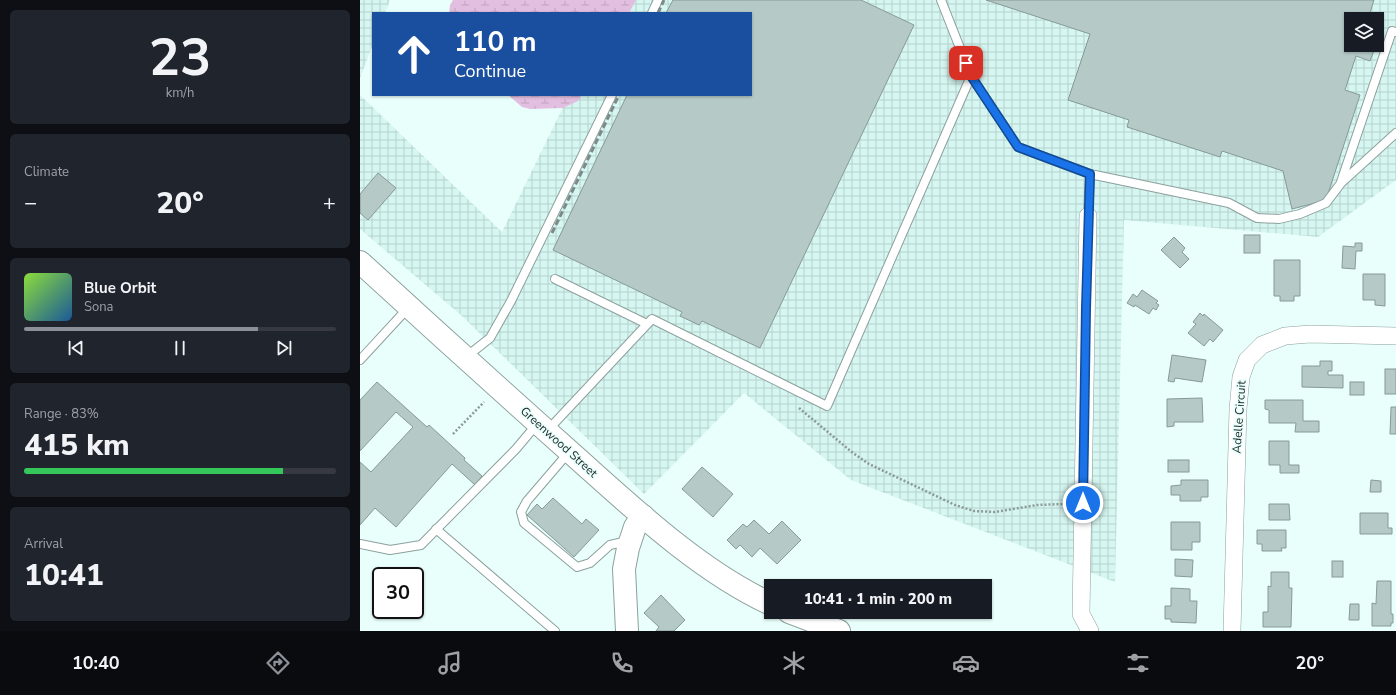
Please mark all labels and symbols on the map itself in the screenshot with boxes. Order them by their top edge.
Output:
pin [949,46,983,80]
street label: Adelle Circuit [1228,379,1250,454]
street label: Greenwood Street [517,403,602,481]
position arrow [1062,482,1104,524]
speed limit sign: 30 [372,567,424,619]

